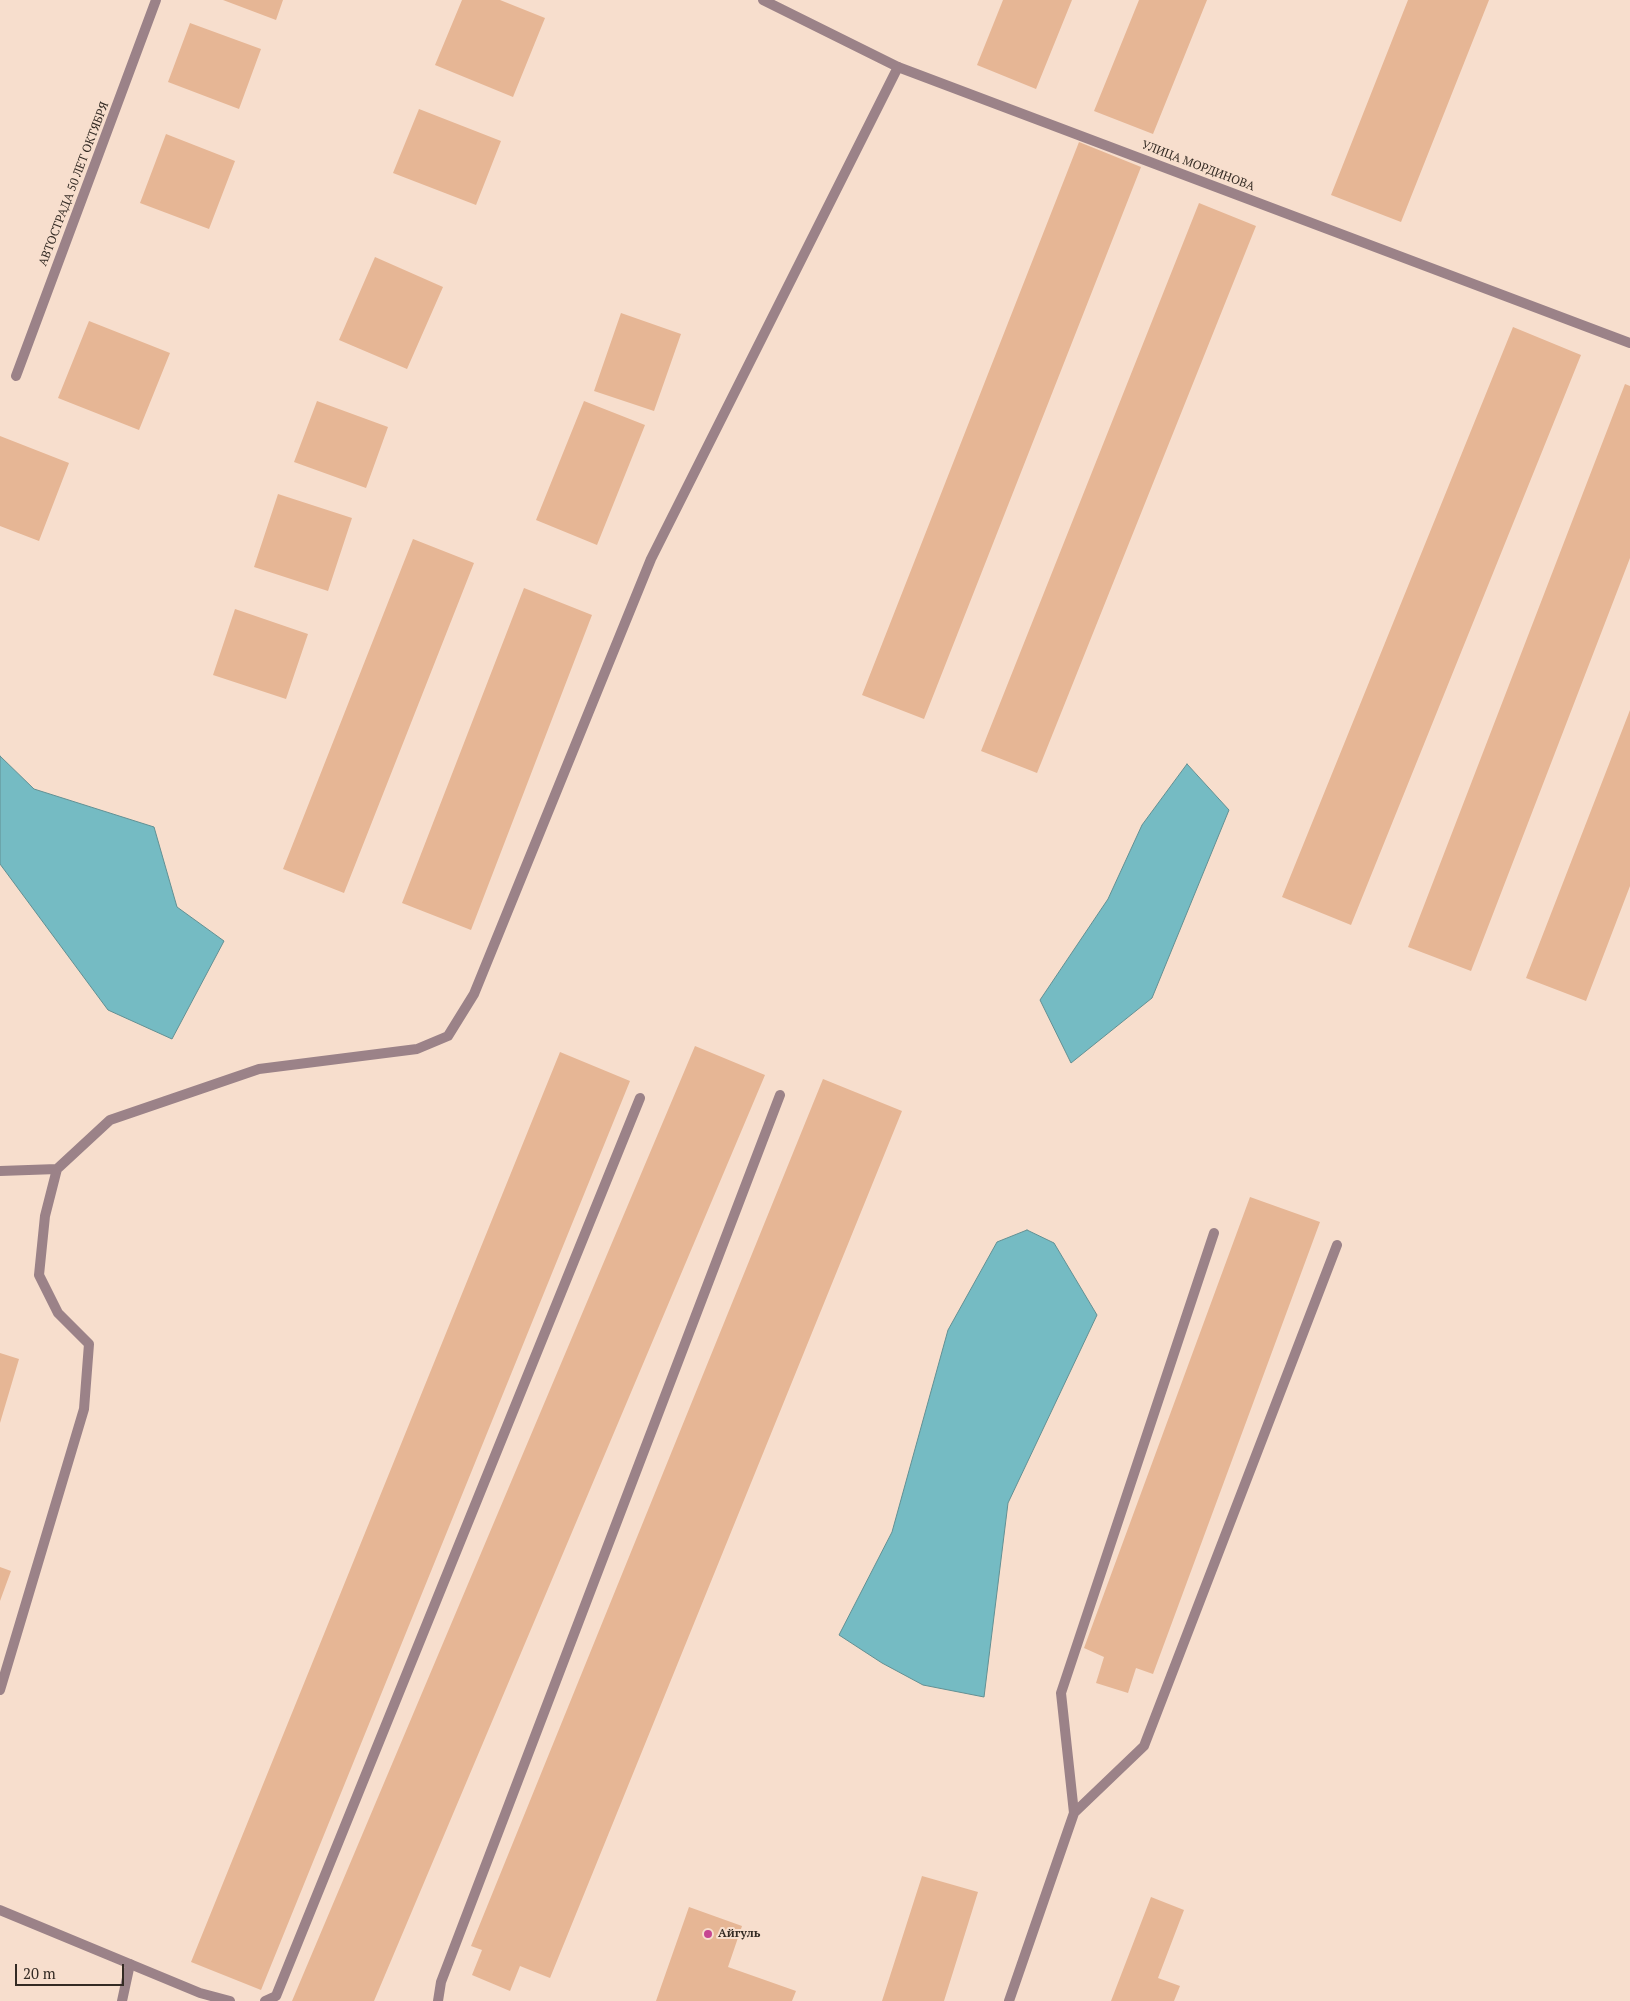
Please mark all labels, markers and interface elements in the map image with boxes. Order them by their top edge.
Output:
street label: АВТОСТРАДА 50 ЛЕТ ОКТЯБРЯ [36,100,112,268]
street label: УЛИЦА МОРДИНОВА [1139,138,1257,194]
place label: Айгуль [718,1927,760,1941]
marker: Айгуль [702,1928,714,1940]
scale bar [18,1954,126,1986]
text: 20 m [23,1963,56,1983]

